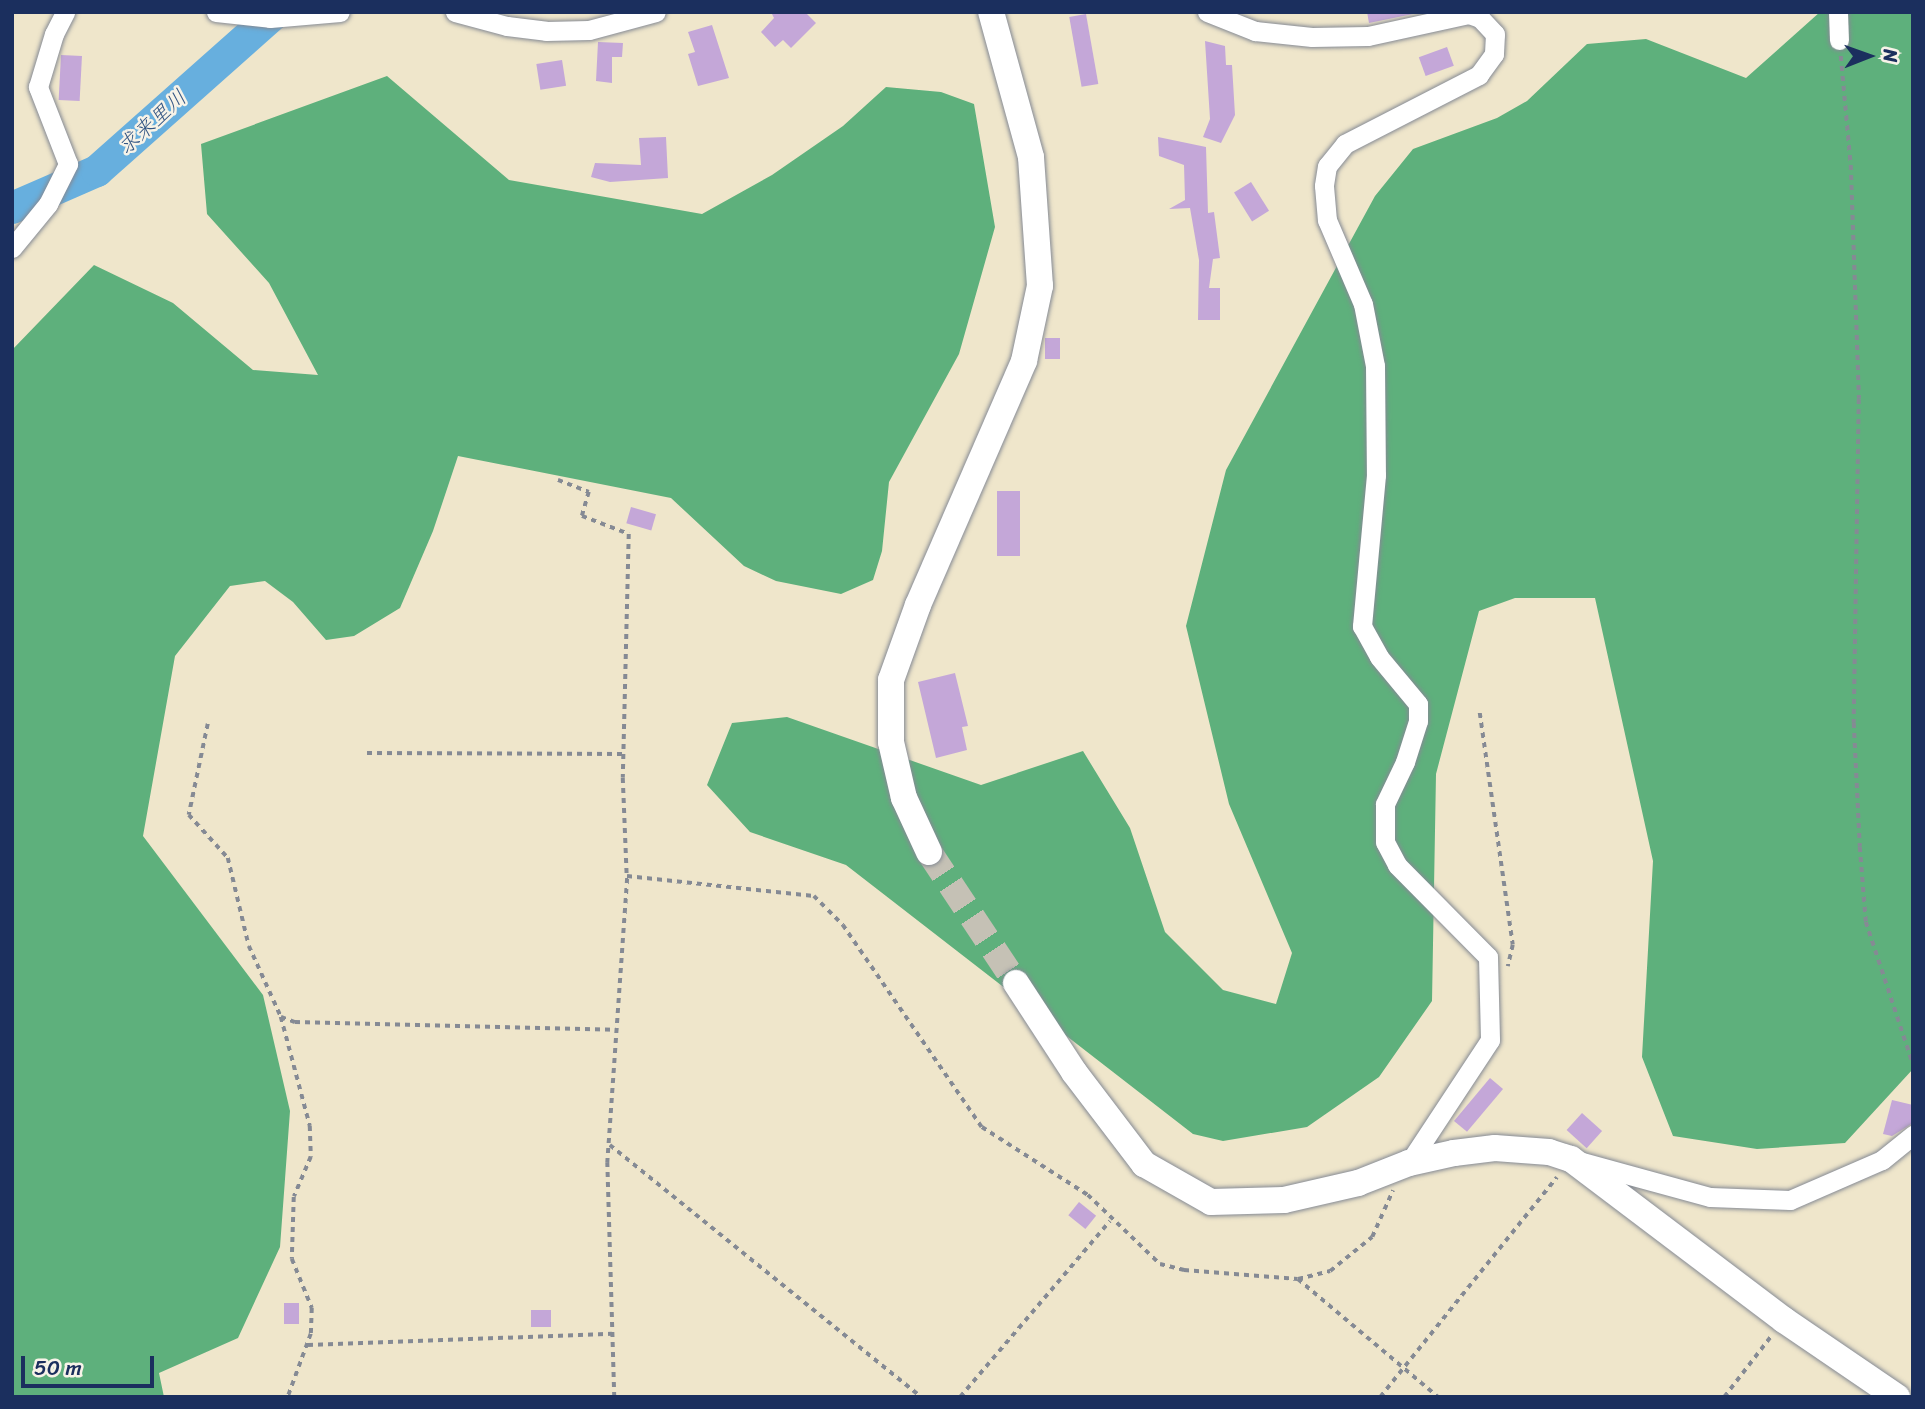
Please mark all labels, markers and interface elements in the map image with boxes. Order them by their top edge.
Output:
north arrow [1834,21,1904,91]
text: N [1874,49,1907,62]
water label: 求来里川 [112,85,192,159]
scale bar [24,1342,158,1386]
text: 50 m [34,1349,82,1387]

